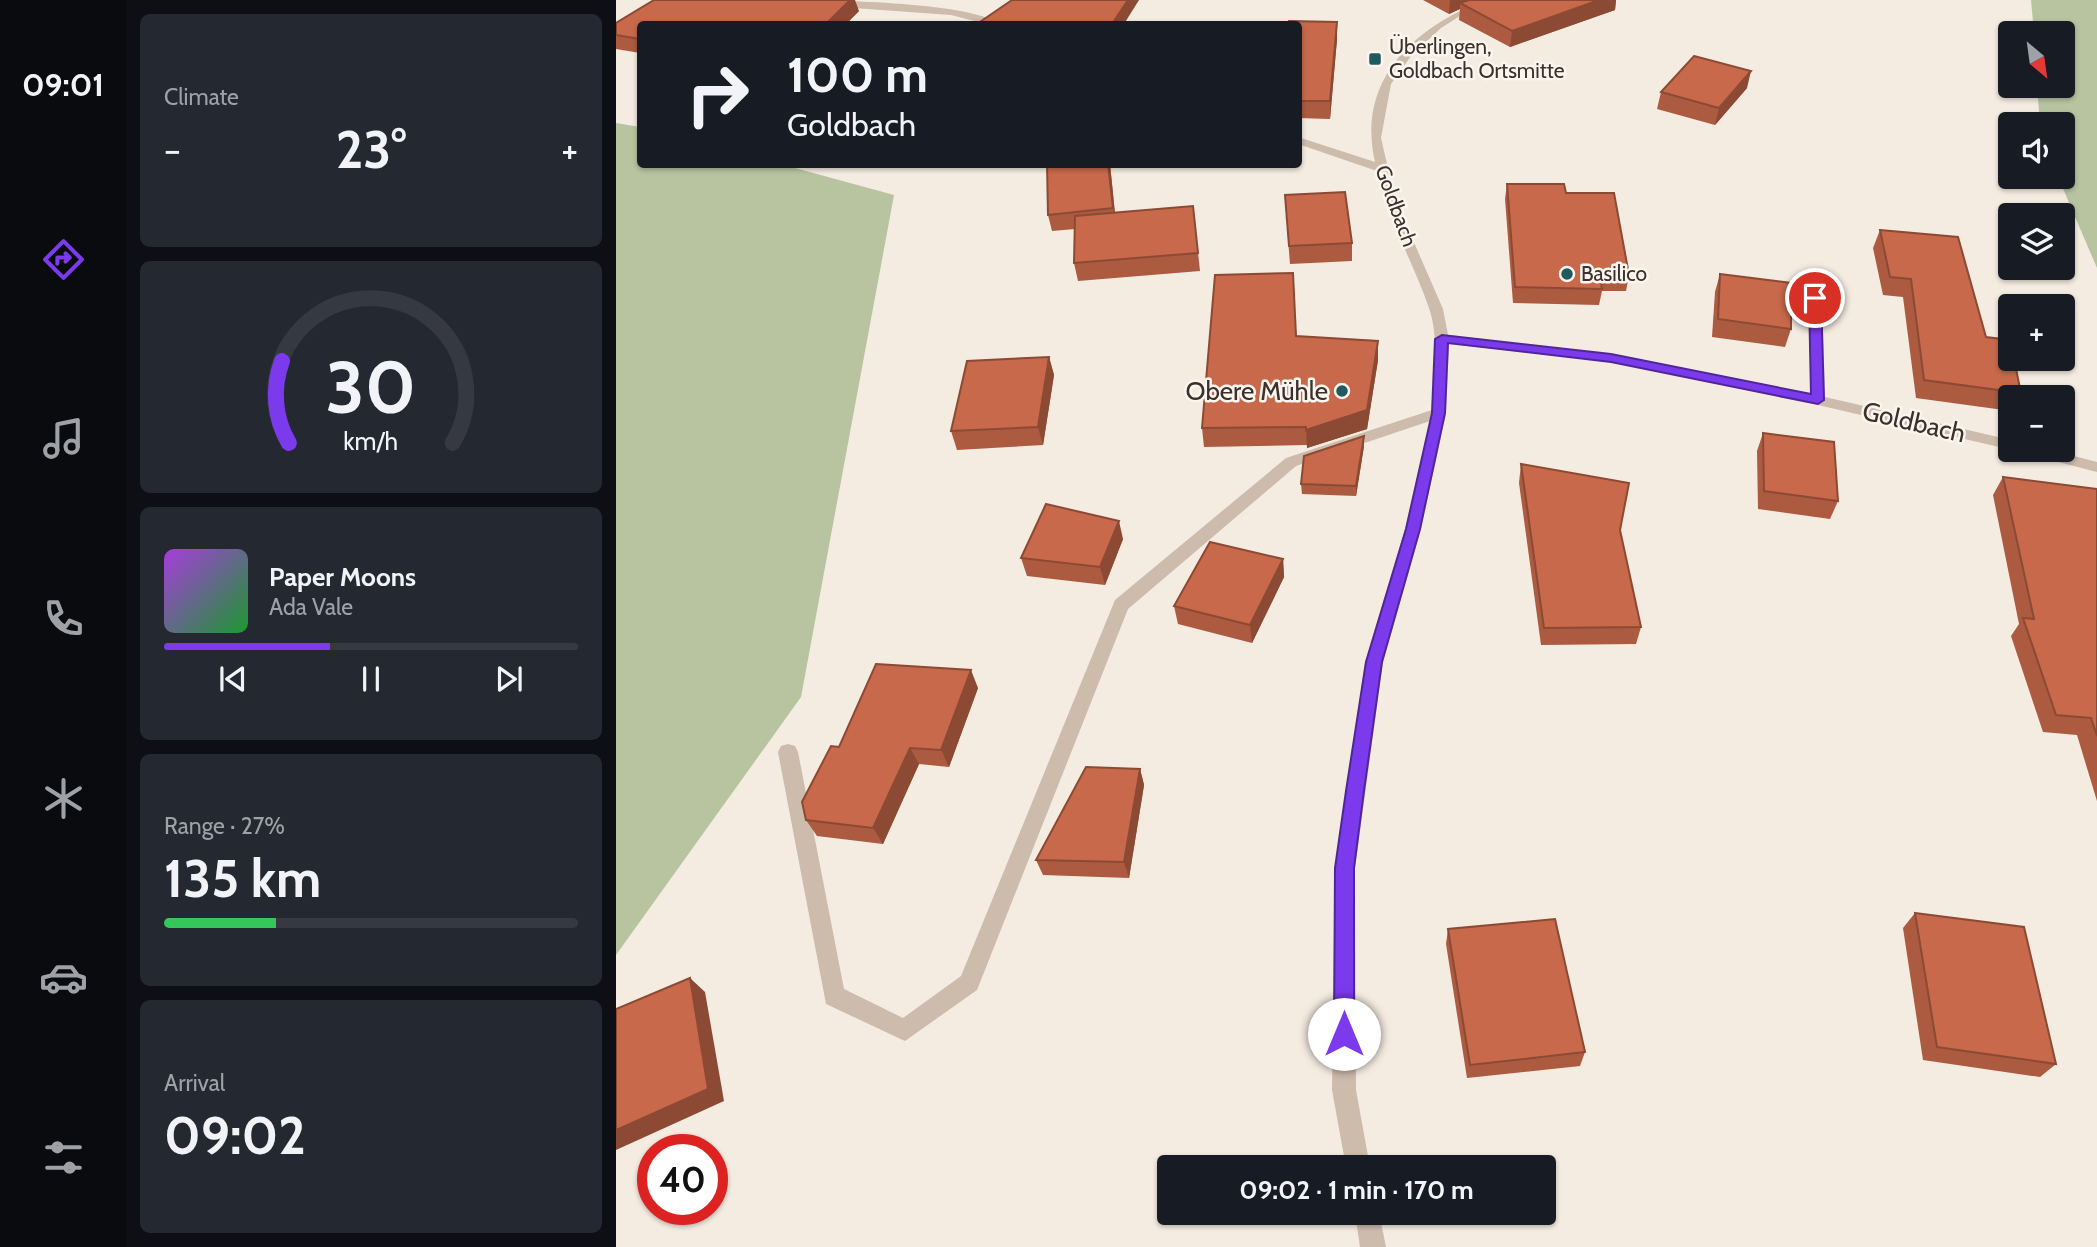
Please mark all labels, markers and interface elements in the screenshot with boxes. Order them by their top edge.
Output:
north arrow [1998,21,2076,98]
map controls [1998,21,2075,462]
place label: Überlingen, Goldbach Ortsmitte [1389,34,1565,83]
text: 100 m [787,45,928,104]
icon: right [672,49,763,140]
marker: Überlingen, Goldbach Ortsmitte [1367,51,1383,67]
text: 09:01 [22,65,104,104]
text: Climate [164,83,239,111]
text: Goldbach [787,105,916,144]
button: sound [1998,112,2075,189]
text: 23° [336,118,406,181]
text: − [164,126,181,173]
text: + [561,126,578,173]
street label: Goldbach [1370,162,1423,250]
button: layers [1998,203,2075,280]
icon: directions [39,235,88,284]
place label: Basilico [1581,261,1647,286]
marker: Basilico [1559,266,1575,282]
pin [1785,268,1845,328]
icon: arrive [1796,279,1834,317]
button: + [1998,294,2075,371]
text: 30 [326,343,416,431]
place label: Obere Mühle [1186,375,1328,407]
marker: Obere Mühle [1334,383,1350,399]
button: − [1998,385,2075,462]
street label: Goldbach [1859,395,1969,449]
icon: music [39,414,88,463]
text: km/h [344,426,398,456]
text: Paper Moons [269,561,416,593]
text: Ada Vale [269,593,353,621]
icon: phone [39,594,88,643]
icon: previous [214,660,252,698]
icon: pause [352,660,390,698]
icon: next [490,660,528,698]
icon: climate [39,774,88,823]
text: Range · 27% [164,812,285,840]
text: 135 km [164,847,321,910]
icon: car [39,953,88,1002]
position arrow [1307,997,1381,1071]
text: Arrival [164,1069,225,1097]
text: 09:02 [164,1104,306,1167]
icon: filters [39,1133,88,1182]
speed limit sign: 40 [637,1134,728,1225]
text: 09:02 · 1 min · 170 m [1239,1174,1474,1206]

